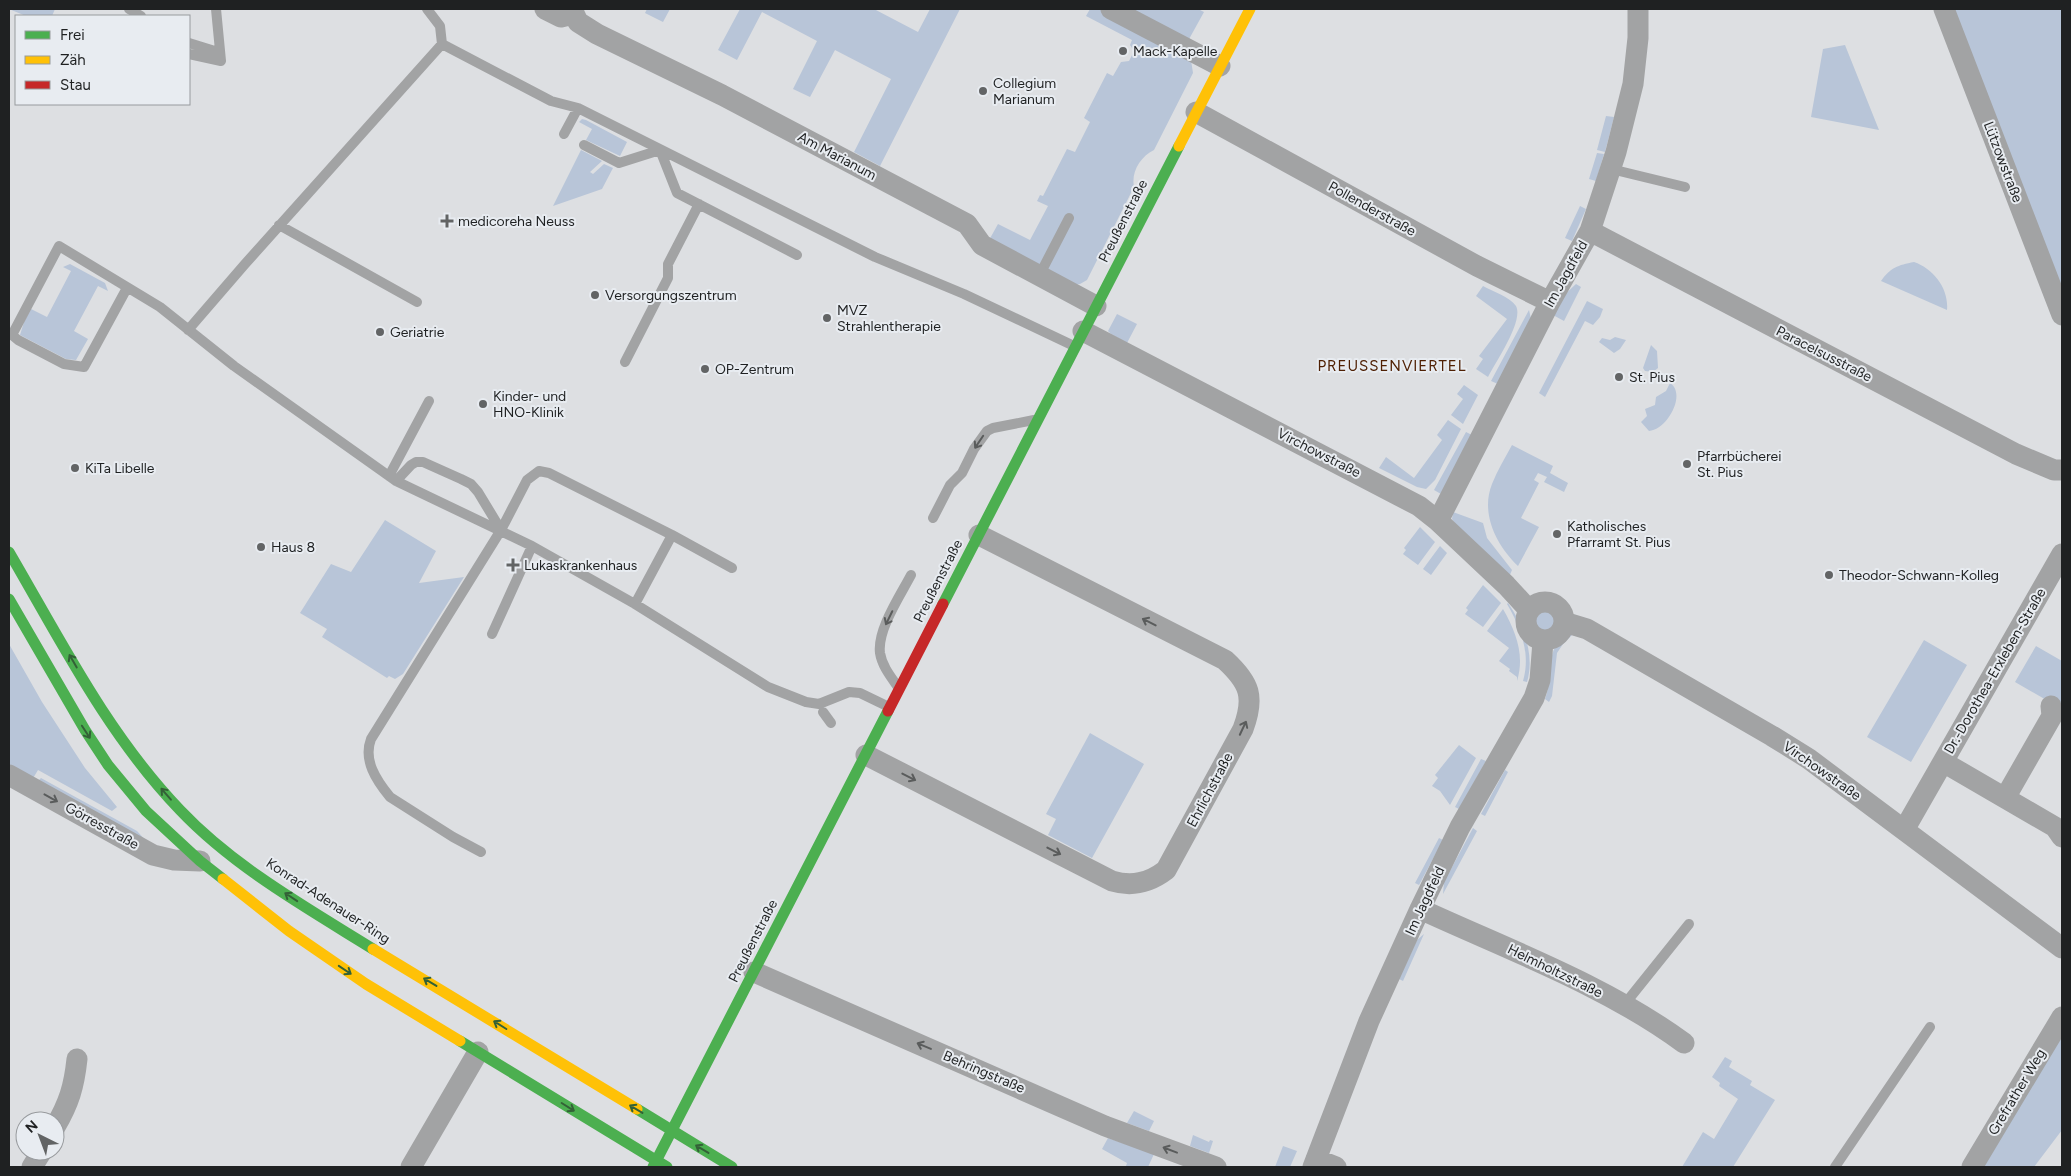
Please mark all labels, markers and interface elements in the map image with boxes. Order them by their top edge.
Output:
legend [15,15,190,105]
text: Frei [60,26,85,44]
place label: Mack-Kapelle [1133,43,1218,60]
marker: Mack-Kapelle [1117,45,1129,57]
text: Zäh [60,51,86,69]
place label: Collegium Marianum [993,75,1056,108]
text: Stau [60,76,91,94]
marker: Collegium Marianum [977,85,989,97]
street label: Lützowstraße [1980,119,2026,205]
street label: Am Marianum [795,128,879,184]
street label: Preußenstraße [1095,176,1151,265]
street label: Pollenderstraße [1325,178,1419,240]
place label: medicoreha Neuss [458,213,575,230]
marker: medicoreha Neuss [440,214,454,228]
street label: Im Jagdfeld [1541,238,1591,310]
place label: Versorgungszentrum [605,287,737,304]
marker: Versorgungszentrum [589,289,601,301]
place label: MVZ Strahlentherapie [837,302,941,335]
marker: MVZ Strahlentherapie [821,312,833,324]
street label: Paracelsusstraße [1773,323,1875,386]
place label: Geriatrie [390,324,445,341]
marker: Geriatrie [374,326,386,338]
district label: PREUSSENVIERTEL [1317,357,1467,375]
place label: OP-Zentrum [715,361,794,378]
marker: OP-Zentrum [699,363,711,375]
place label: St. Pius [1629,369,1675,386]
marker: St. Pius [1613,371,1625,383]
place label: Kinder- und HNO-Klinik [493,388,566,421]
marker: Kinder- und HNO-Klinik [477,398,489,410]
street label: Virchowstraße [1275,425,1364,481]
one-way arrow [973,435,984,449]
place label: Pfarrbücherei St. Pius [1697,448,1782,481]
marker: Pfarrbücherei St. Pius [1681,458,1693,470]
place label: KiTa Libelle [85,460,155,477]
marker: KiTa Libelle [69,462,81,474]
place label: Katholisches Pfarramt St. Pius [1567,518,1671,551]
marker: Katholisches Pfarramt St. Pius [1551,528,1563,540]
street label: Preußenstraße [910,536,966,625]
place label: Haus 8 [271,539,315,556]
marker: Haus 8 [255,541,267,553]
place label: Lukaskrankenhaus [524,557,637,574]
marker: Lukaskrankenhaus [506,558,520,572]
place label: Theodor-Schwann-Kolleg [1839,567,1999,584]
marker: Theodor-Schwann-Kolleg [1823,569,1835,581]
street label: Dr.-Dorothea-Erxleben-Straße [1940,585,2050,757]
one-way arrow [884,611,894,626]
one-way arrow [1142,617,1157,627]
one-way arrow [68,654,78,669]
one-way arrow [1239,721,1248,736]
one-way arrow [81,725,91,739]
street label: Virchowstraße [1780,738,1865,804]
street label: Ehrlichstraße [1183,750,1237,830]
one-way arrow [901,773,916,782]
one-way arrow [160,788,172,801]
one-way arrow [44,794,58,804]
street label: Görresstraße [62,799,142,853]
one-way arrow [1046,847,1061,856]
street label: Konrad-Adenauer-Ring [263,855,393,947]
street label: Im Jagdfeld [1402,864,1448,938]
one-way arrow [285,892,299,902]
street label: Preußenstraße [725,896,781,985]
street label: Helmholtzstraße [1505,941,1606,1001]
one-way arrow [338,965,352,975]
one-way arrow [423,977,437,987]
one-way arrow [493,1020,507,1030]
one-way arrow [917,1040,932,1050]
street label: Grefrather Weg [1985,1046,2049,1138]
street label: Behringstraße [941,1047,1028,1097]
one-way arrow [561,1103,575,1113]
one-way arrow [629,1104,643,1114]
north arrow [15,1111,65,1161]
text: N [22,1117,41,1137]
one-way arrow [695,1144,709,1154]
one-way arrow [1163,1145,1178,1154]

